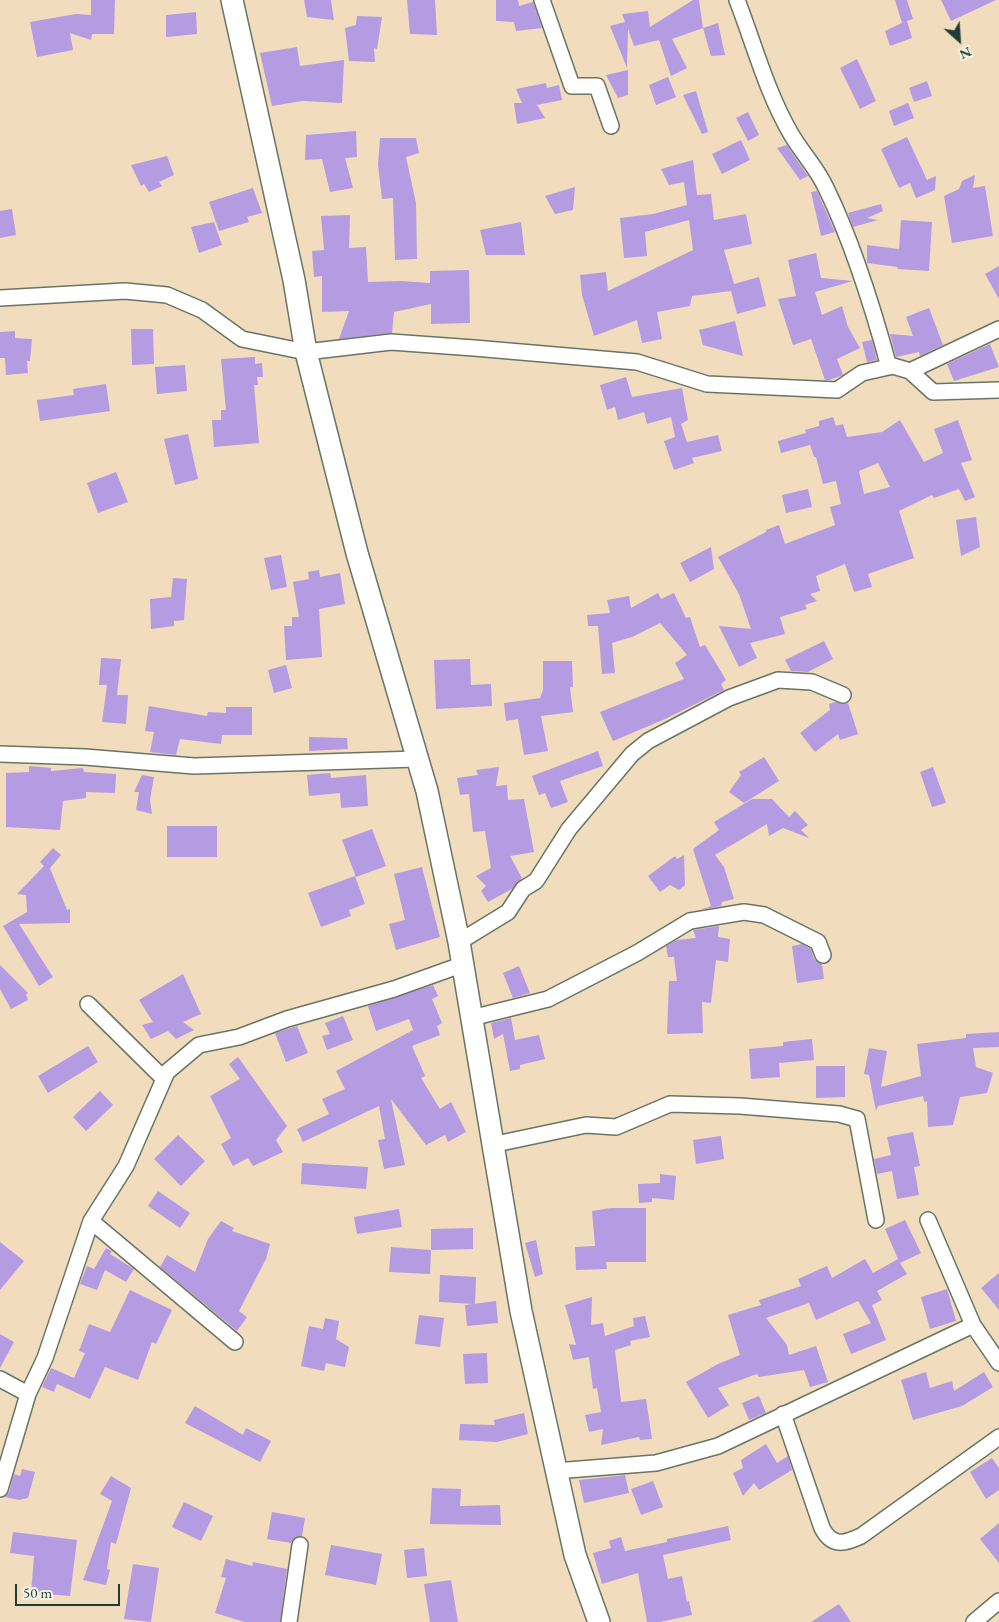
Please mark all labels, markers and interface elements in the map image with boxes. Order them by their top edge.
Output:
north arrow [934,15,984,65]
text: N [957,43,975,64]
scale bar [18,1574,122,1606]
text: 50 m [23,1583,52,1602]

